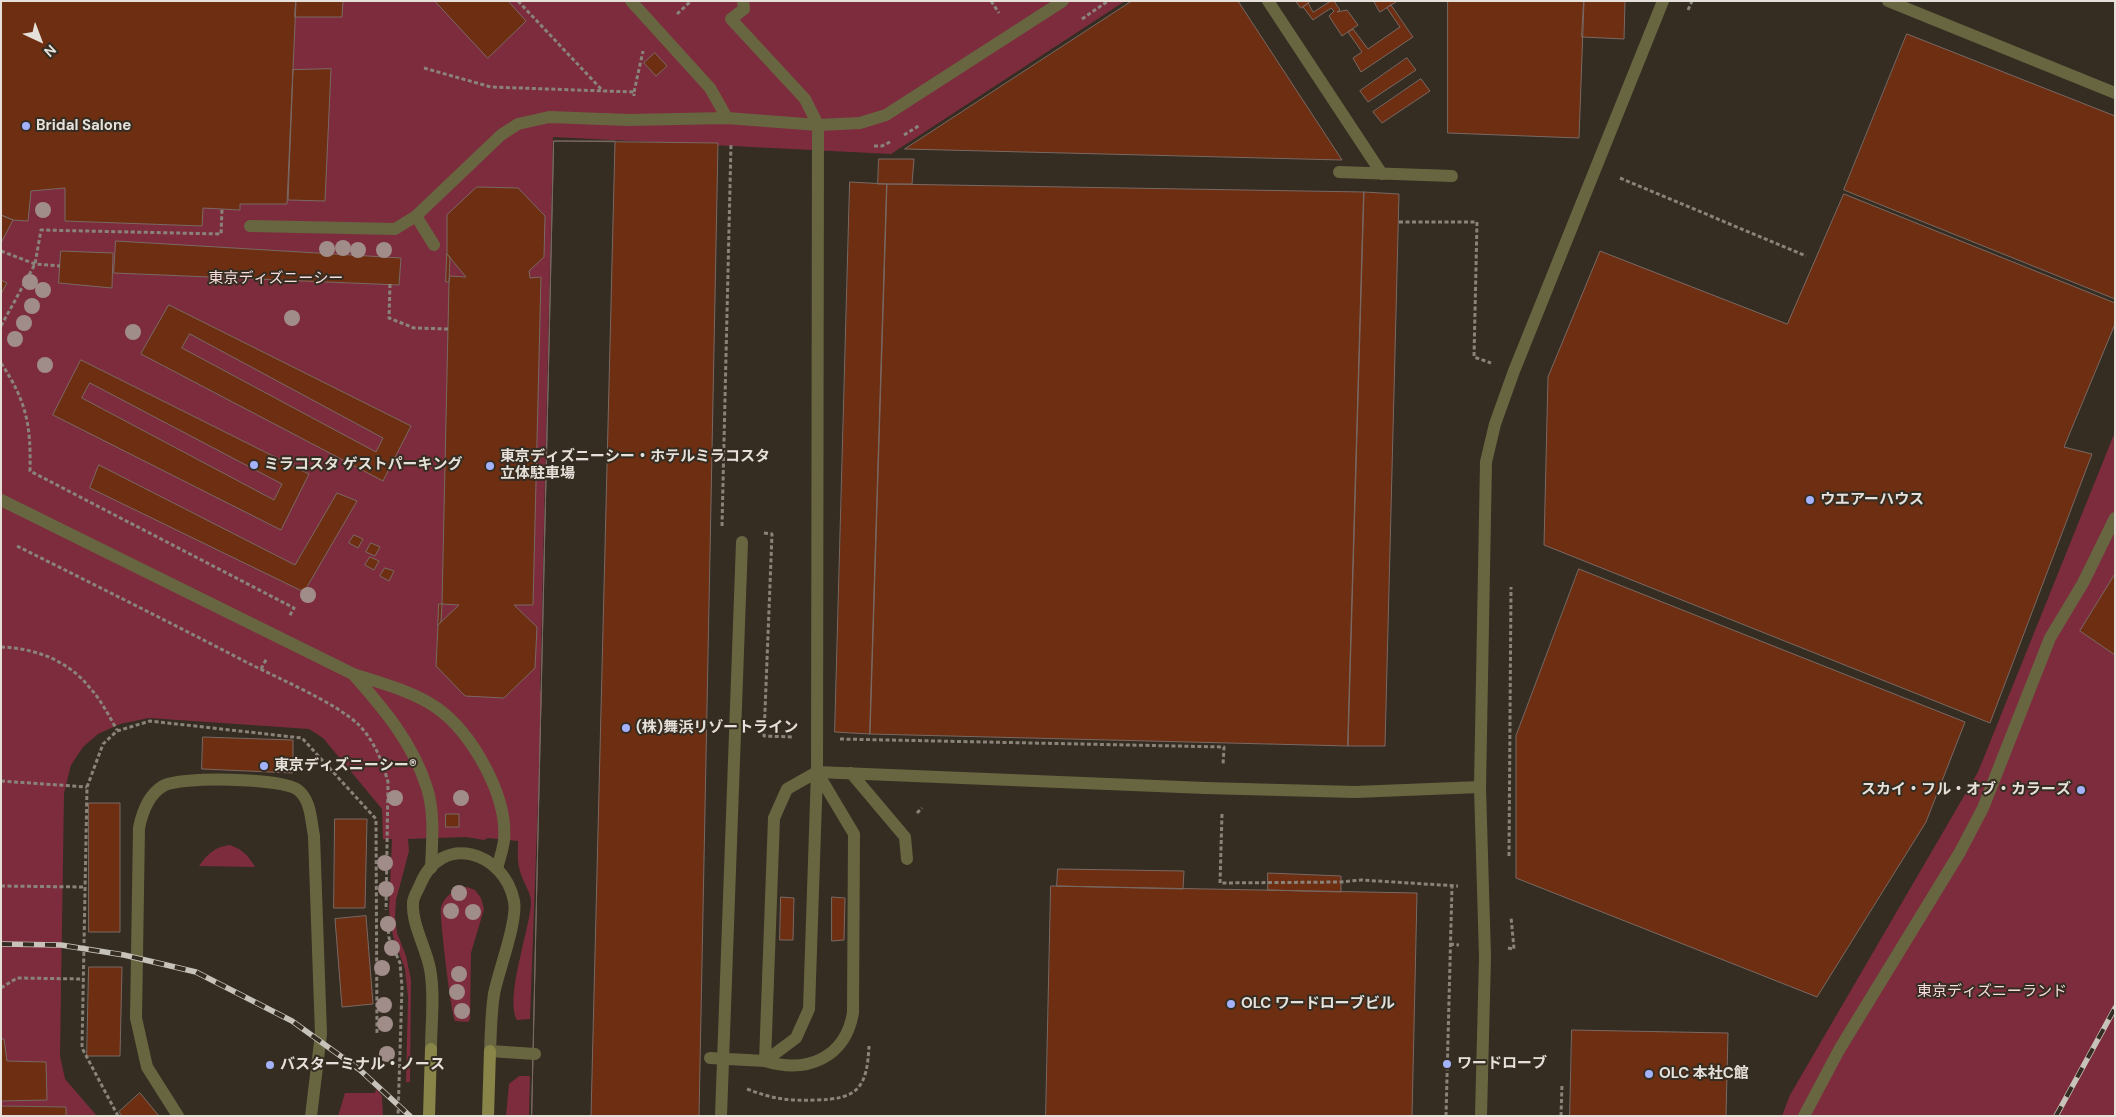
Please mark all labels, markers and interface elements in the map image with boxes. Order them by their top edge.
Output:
north arrow [15,15,65,65]
text: N [40,41,60,61]
place label: Bridal Salone [36,117,131,135]
marker: Bridal Salone [20,120,32,132]
park label: 東京ディズニーシー [209,270,343,288]
place label: 東京ディズニーシー・ホテルミラコスタ 立体駐車場 [500,448,770,483]
place label: ミラコスタ ゲストパーキング [264,456,463,474]
marker: ミラコスタ ゲストパーキング [248,459,260,471]
marker: 東京ディズニーシー・ホテルミラコスタ 立体駐車場 [484,460,496,472]
place label: ウエアーハウス [1820,491,1924,509]
marker: ウエアーハウス [1804,494,1816,506]
place label: (株)舞浜リゾートライン [636,719,798,737]
marker: (株)舞浜リゾートライン [620,722,632,734]
place label: 東京ディズニーシー® [274,757,417,775]
marker: 東京ディズニーシー® [258,760,270,772]
place label: スカイ・フル・オブ・カラーズ [1861,781,2071,799]
marker: スカイ・フル・オブ・カラーズ [2075,784,2087,796]
park label: 東京ディズニーランド [1917,983,2067,1001]
place label: OLC ワードローブビル [1241,995,1395,1013]
marker: OLC ワードローブビル [1225,998,1237,1010]
place label: ワードローブ [1457,1055,1547,1073]
place label: バスターミナル・ノース [280,1056,445,1074]
marker: ワードローブ [1441,1058,1453,1070]
marker: バスターミナル・ノース [264,1059,276,1071]
place label: OLC 本社C館 [1659,1065,1749,1083]
marker: OLC 本社C館 [1643,1068,1655,1080]

